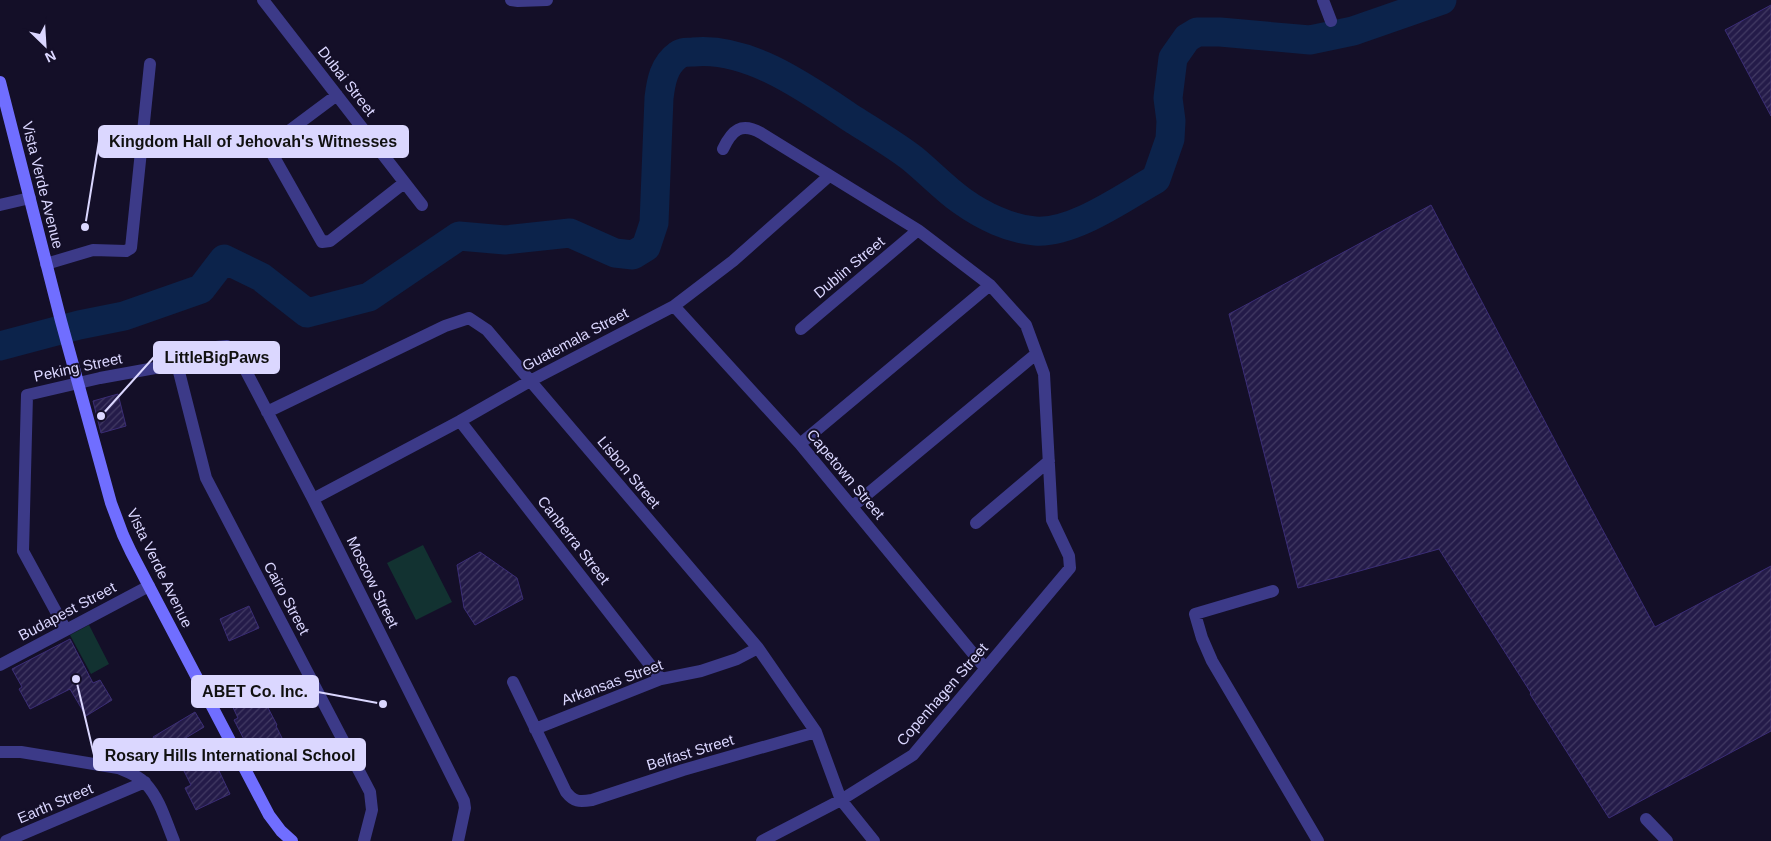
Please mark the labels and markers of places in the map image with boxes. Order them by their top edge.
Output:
callout: Kingdom Hall of Jehovah's Witnesses [99,126,408,157]
callout: LittleBigPaws [154,342,279,373]
callout: ABET Co. Inc. [192,676,318,707]
callout: Rosary Hills International School [94,739,365,770]

